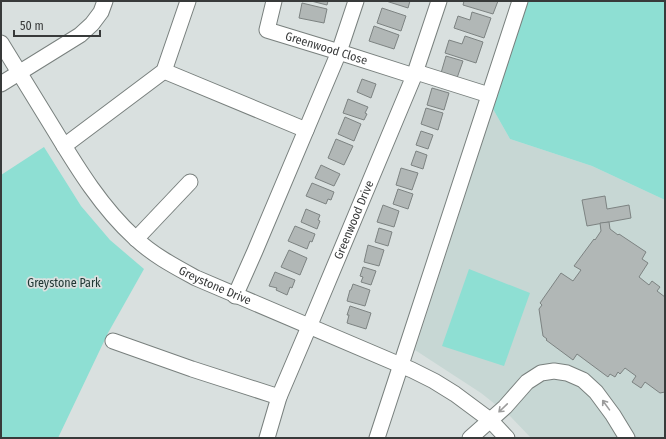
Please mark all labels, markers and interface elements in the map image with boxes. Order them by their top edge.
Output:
scale bar [14,12,100,38]
text: 50 m [20,19,44,33]
street label: Greenwood Close [284,29,369,68]
street label: Greenwood Drive [331,178,377,261]
street label: Greystone Drive [176,263,253,308]
park label: Greystone Park [27,276,101,290]
one-way arrow [602,400,610,411]
one-way arrow [498,403,508,413]

